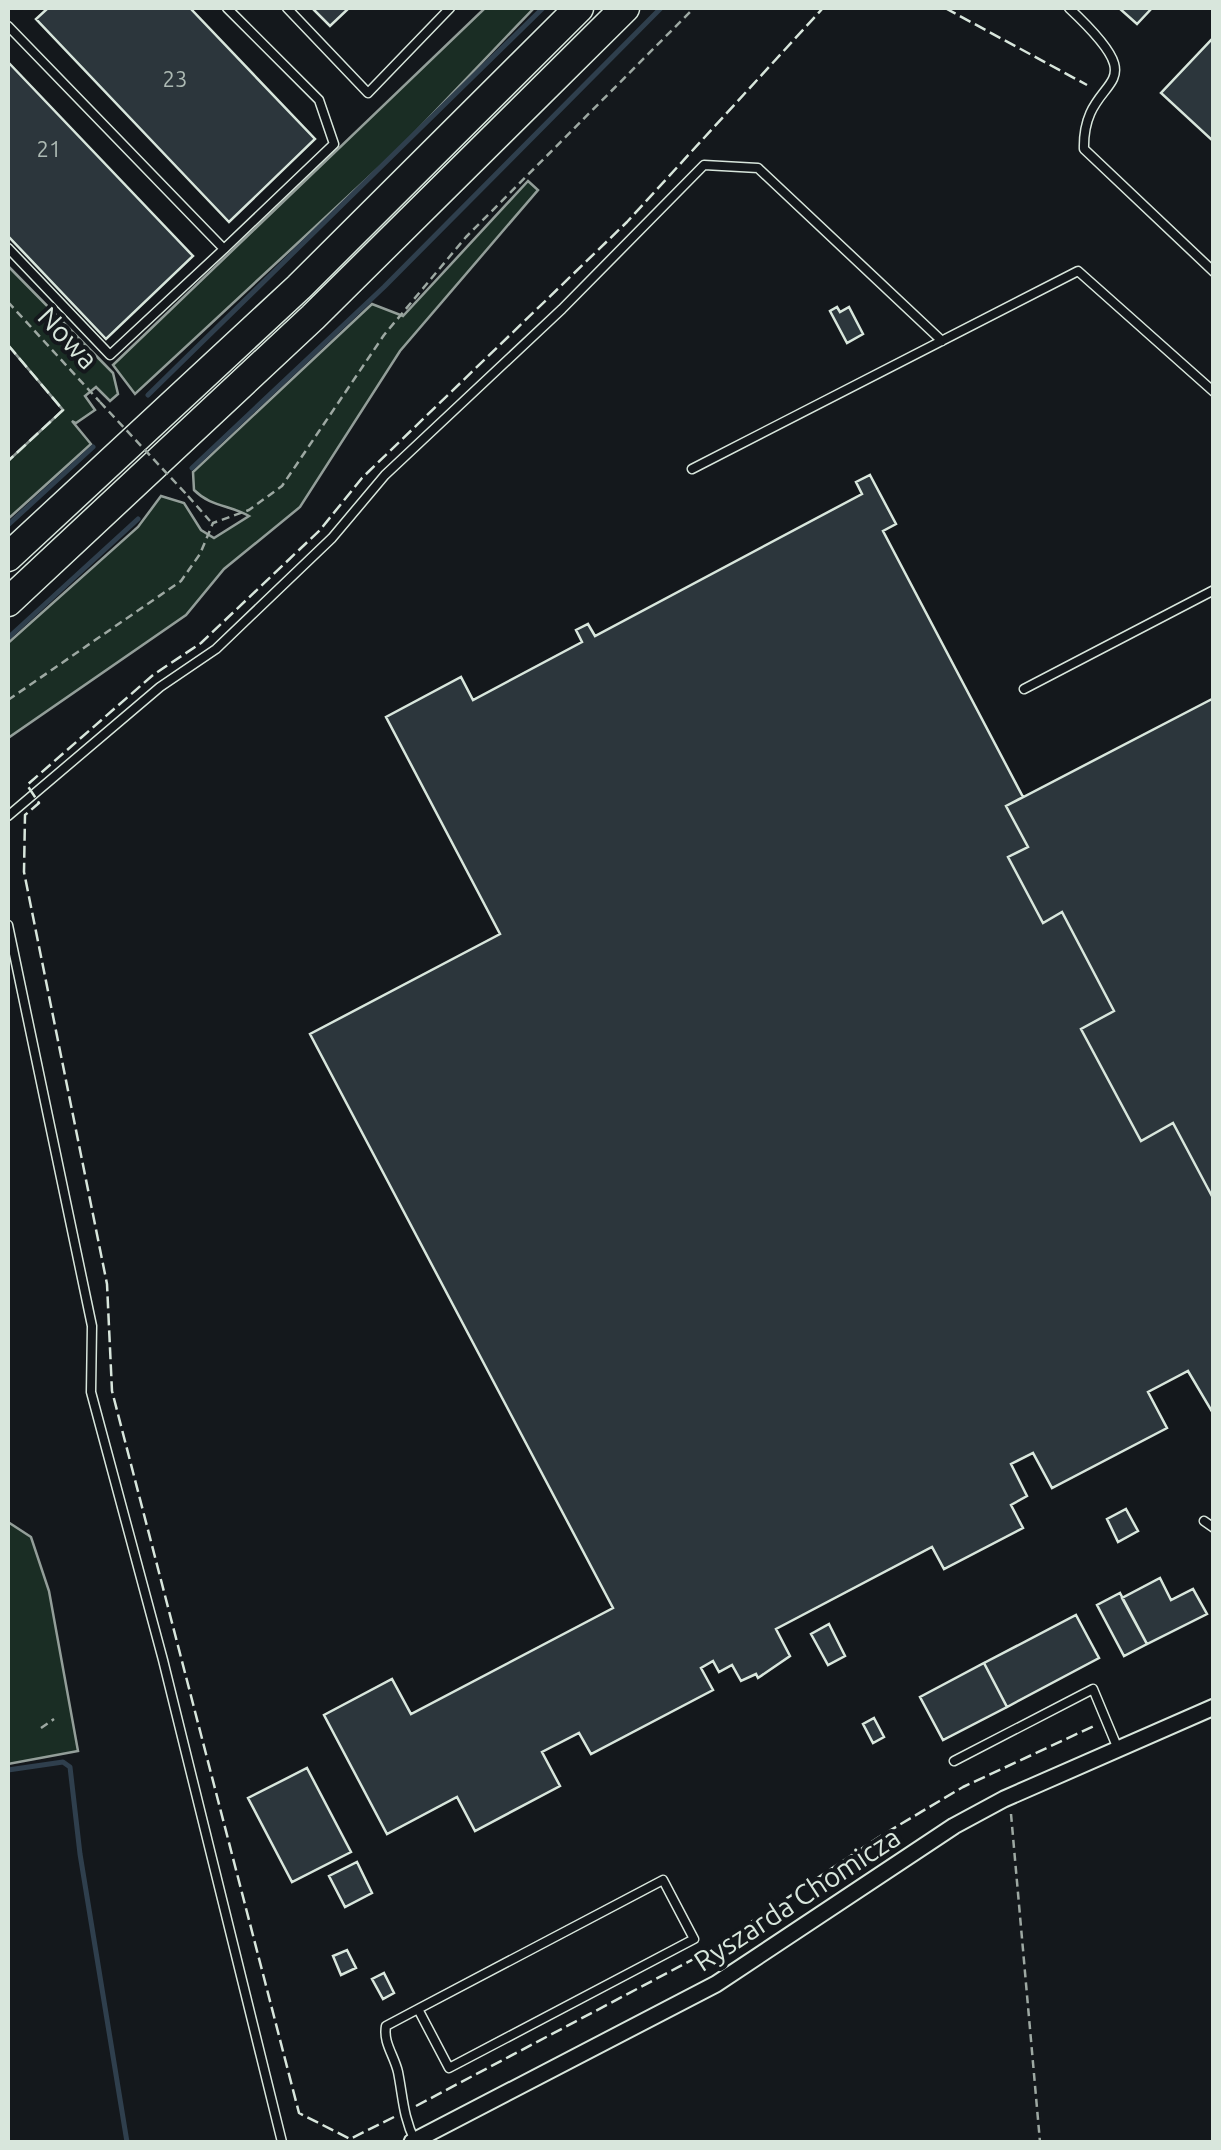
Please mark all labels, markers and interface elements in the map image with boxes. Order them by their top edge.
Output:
house number: 23 [163,66,187,91]
house number: 21 [37,136,61,161]
street label: Nowa [32,301,104,375]
street label: Ryszarda Chomicza [688,1821,905,1977]

